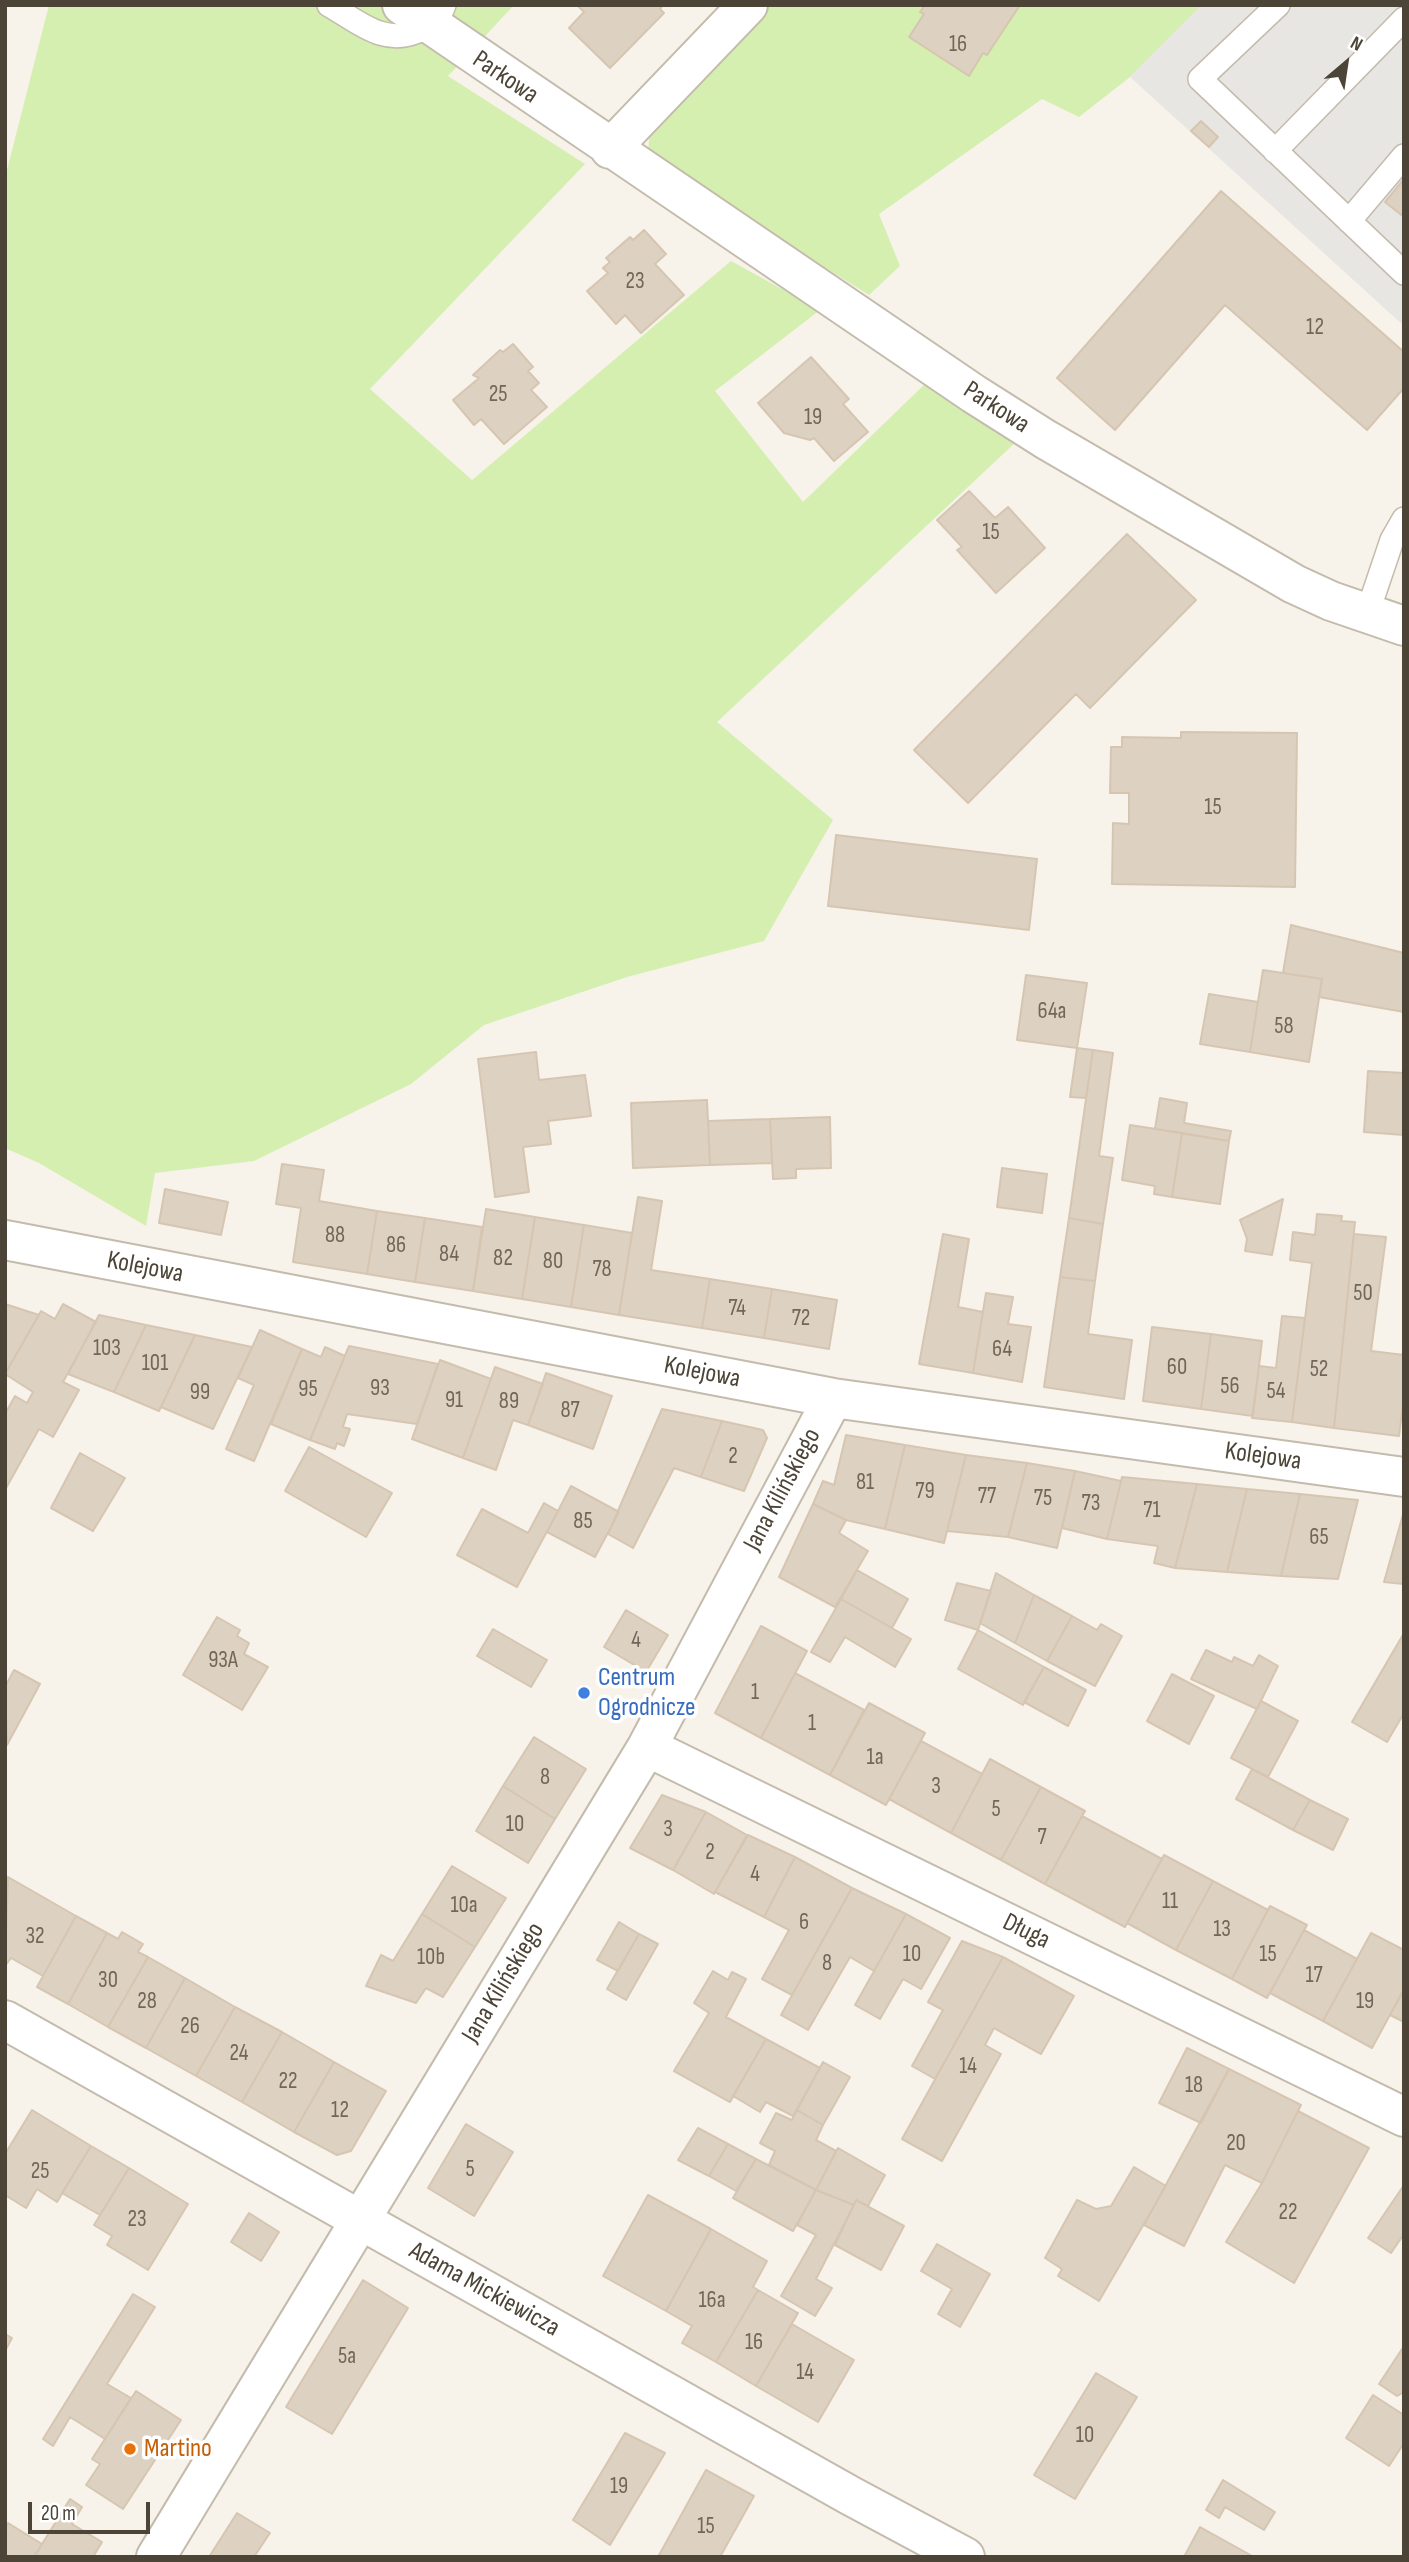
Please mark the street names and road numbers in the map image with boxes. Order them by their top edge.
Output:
street label: Parkowa [466,45,544,111]
street label: Parkowa [957,375,1035,441]
street label: Kolejowa [104,1245,186,1291]
street label: Kolejowa [661,1350,743,1396]
street label: Jana Kilińskiego [738,1423,828,1557]
street label: Kolejowa [1223,1436,1303,1478]
street label: Długa [997,1907,1055,1957]
street label: Jana Kilińskiego [456,1917,552,2049]
street label: Adama Mickiewicza [403,2236,565,2344]

